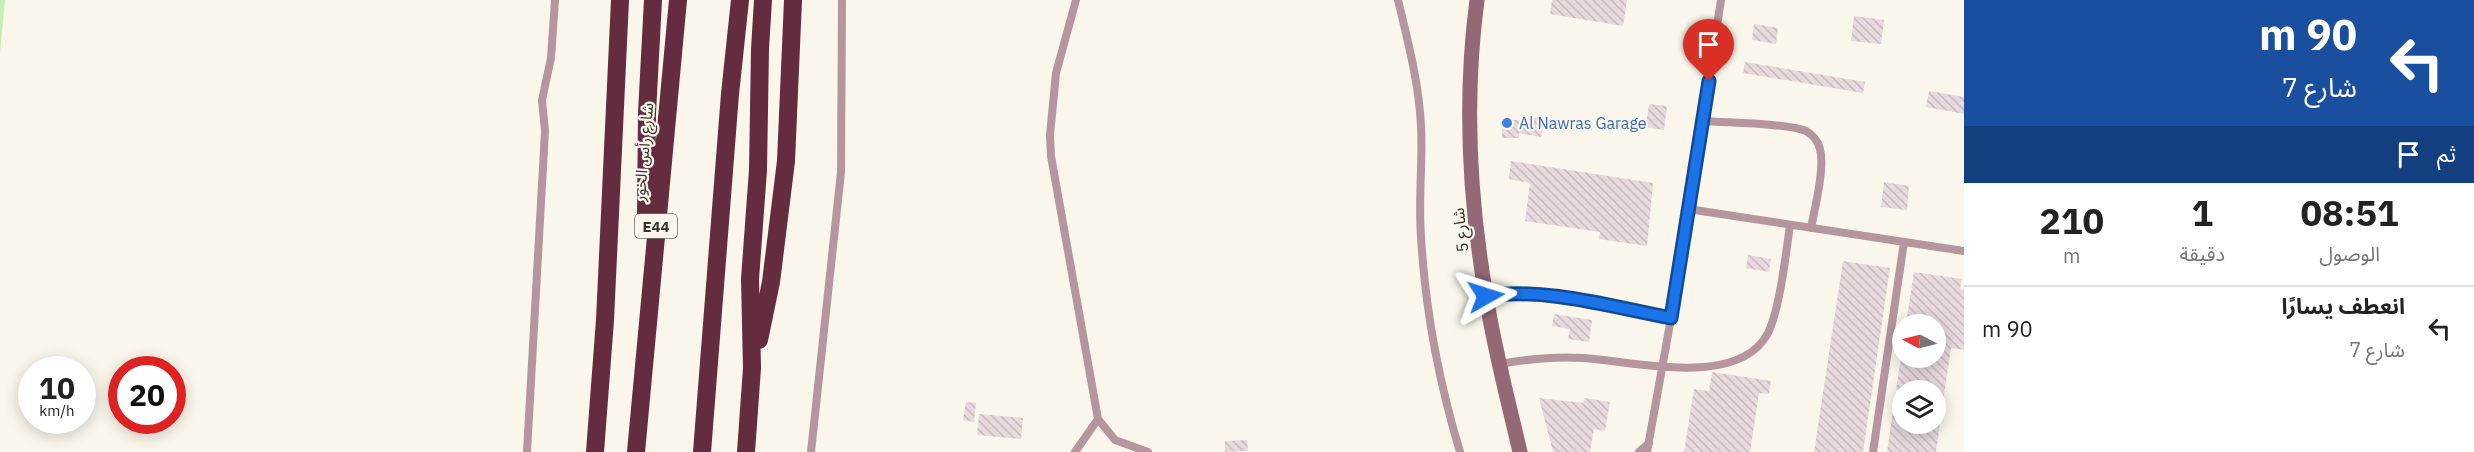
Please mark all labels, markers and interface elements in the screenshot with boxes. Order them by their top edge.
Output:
text: 90 m [2259,7,2357,62]
pin [1683,19,1734,81]
icon: left [2378,24,2456,102]
icon: arrive [1692,28,1725,61]
text: شارع 7 [2282,69,2357,104]
street label: شارع رأس الخور [629,102,660,203]
place label: Al Nawras Garage [1519,113,1647,133]
marker: Al Nawras Garage [1500,116,1514,130]
icon: arrive [2392,138,2425,171]
text: ثم [2437,139,2456,168]
text: 1 [2191,189,2213,236]
text: 08:51 [2300,189,2399,236]
text: 210 [2039,197,2104,244]
street label: شارع 5 [1448,206,1475,253]
road number: E44 [635,214,677,238]
text: دقيقة [2180,240,2225,267]
text: الوصول [2319,240,2380,267]
text: m [2063,242,2081,269]
position arrow [1454,264,1518,328]
text: انعطف يسارًا [2282,291,2405,320]
icon: left [2423,312,2456,345]
north arrow [1892,314,1946,368]
map controls [1892,314,1946,434]
text: 90 m [1982,314,2033,343]
text: شارع 7 [2349,336,2405,363]
speed limit sign: 20 [108,356,186,434]
text: 10 [39,368,75,407]
button: layers [1892,380,1946,434]
text: km/h [39,401,75,420]

